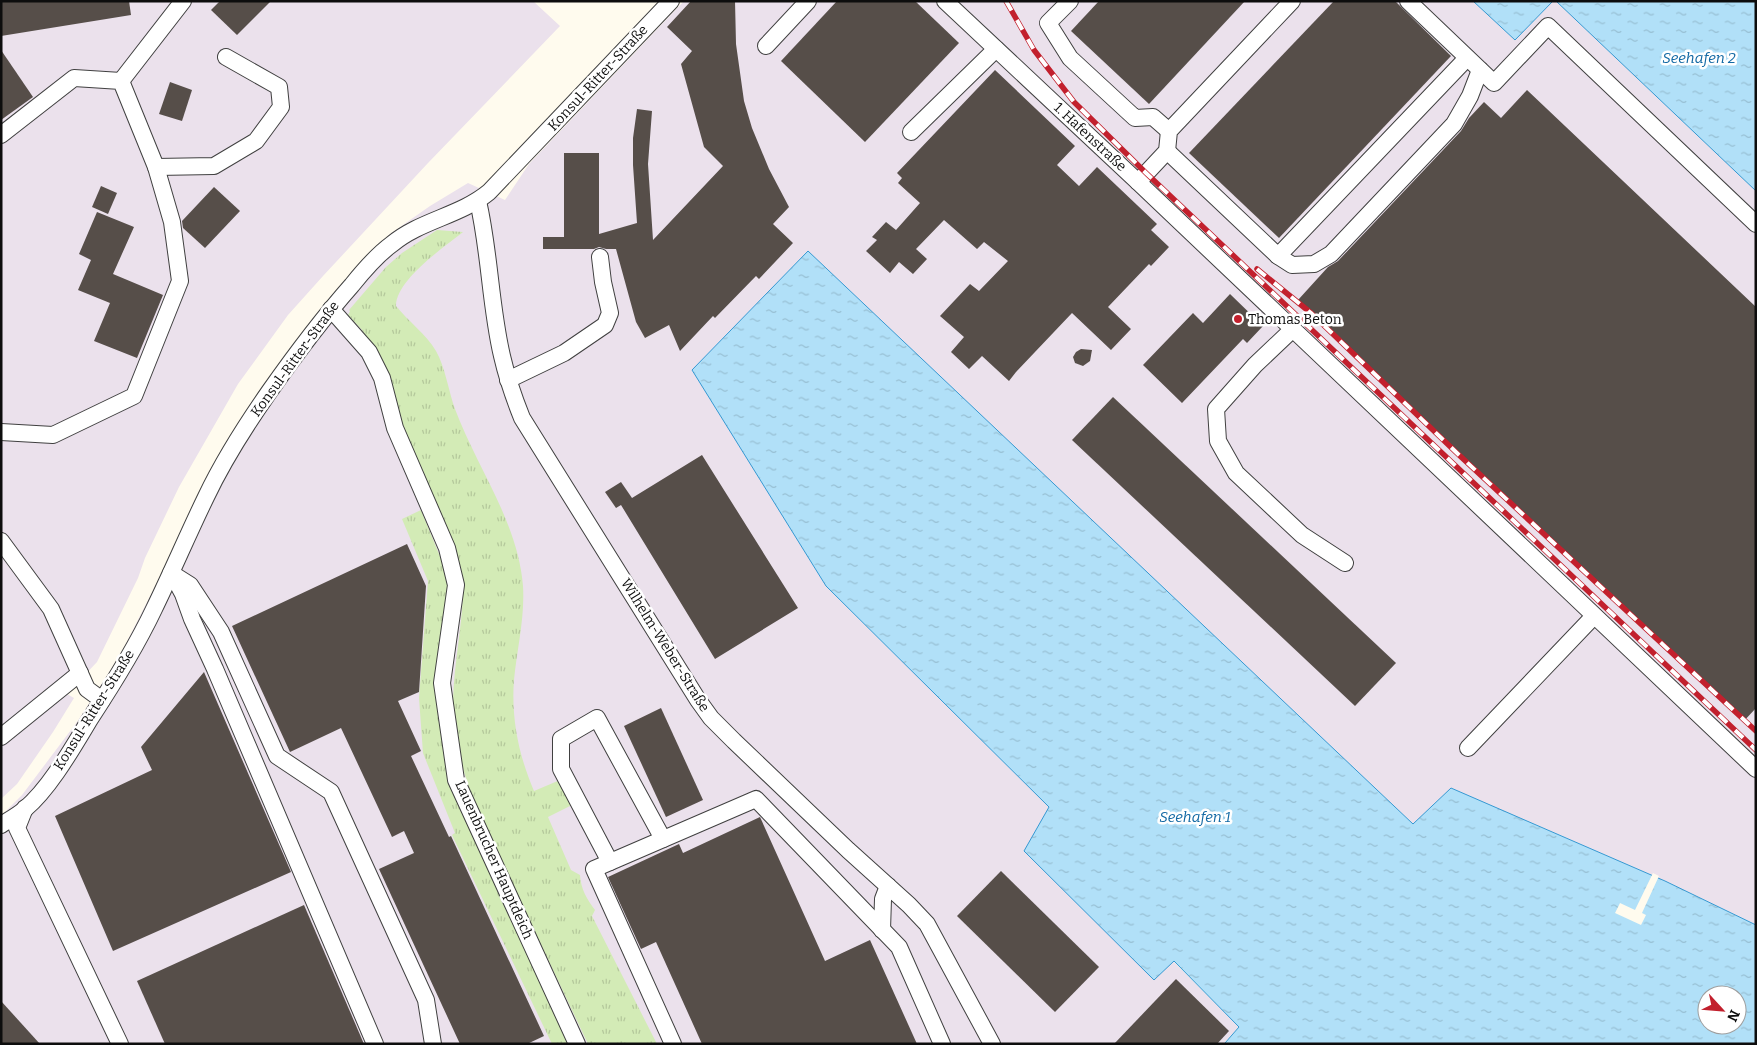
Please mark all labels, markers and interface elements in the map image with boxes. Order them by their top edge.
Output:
street label: Konsul-Ritter-Straße [544,21,652,135]
water label: Seehafen 2 [1662,49,1736,67]
street label: 1. Hafenstraße [1050,99,1130,175]
street label: Konsul-Ritter-Straße [247,298,343,420]
place label: Thomas Beton [1248,311,1342,328]
marker: Thomas Beton [1232,313,1244,325]
street label: Wilhelm-Weber-Straße [617,575,713,715]
street label: Konsul-Ritter-Straße [50,647,138,773]
street label: Lauenbrucher Hauptdeich [451,778,537,942]
water label: Seehafen 1 [1159,808,1231,826]
north arrow [1697,985,1747,1035]
text: N [1723,1007,1743,1024]

